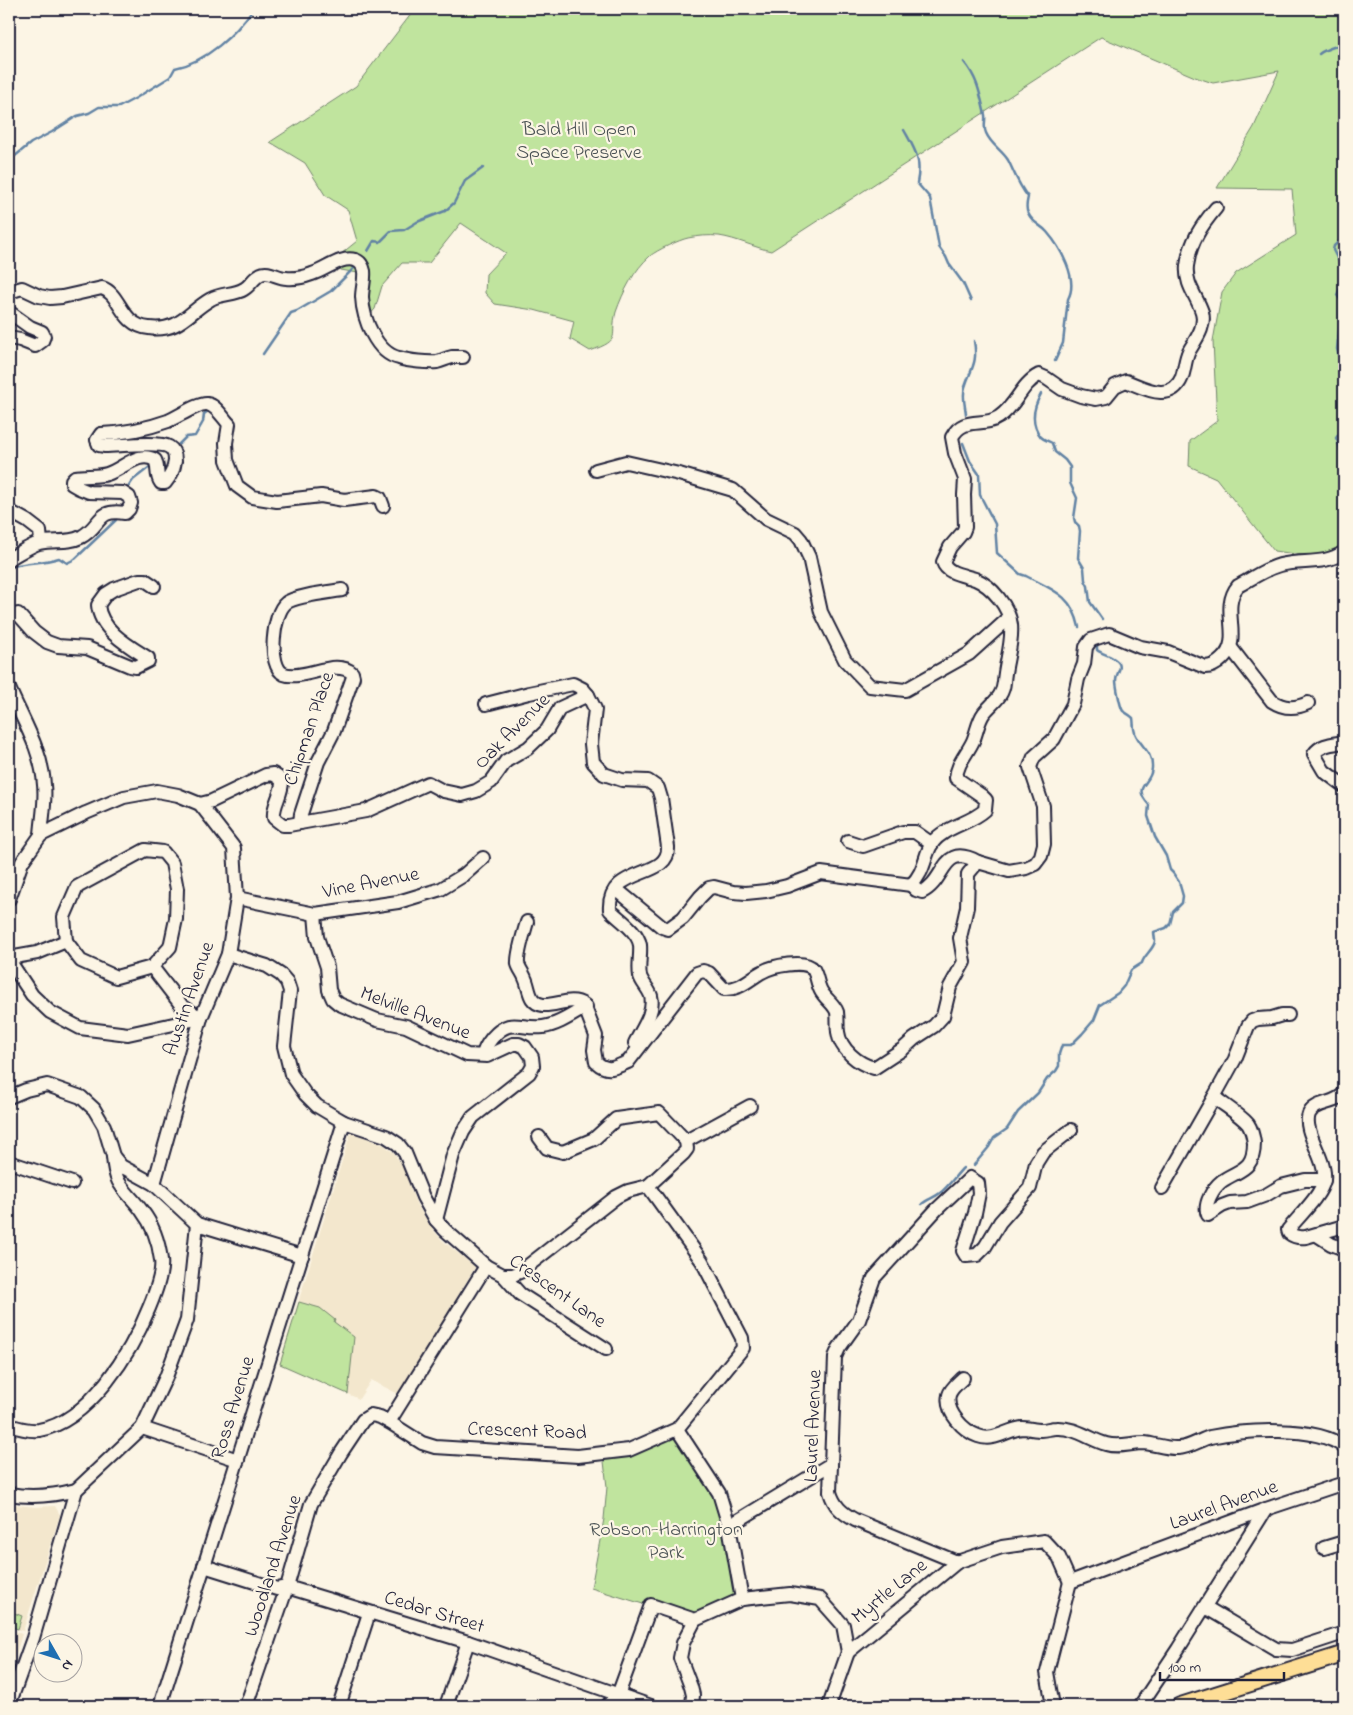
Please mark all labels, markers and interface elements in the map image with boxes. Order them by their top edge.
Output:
park label: Bald Hill Open Space Preserve [516,116,642,168]
street label: Chipman Place [277,668,343,790]
street label: Oak Avenue [468,687,558,777]
street label: Vine Avenue [319,860,422,908]
street label: Austin Avenue [157,938,223,1060]
street label: Melville Avenue [356,980,474,1048]
street label: Crescent Lane [502,1248,612,1336]
street label: Ross Avenue [205,1353,263,1463]
street label: Laurel Avenue [798,1369,830,1483]
street label: Crescent Road [467,1415,587,1449]
street label: Laurel Avenue [1166,1473,1282,1539]
street label: Woodland Avenue [237,1491,311,1641]
park label: Robson-Harrington Park [589,1516,743,1568]
street label: Myrtle Lane [846,1552,934,1632]
street label: Cedar Street [380,1584,488,1642]
north arrow [32,1632,82,1682]
scale bar [1160,1650,1284,1682]
text: N [56,1655,78,1676]
text: 100 m [1168,1657,1201,1679]

